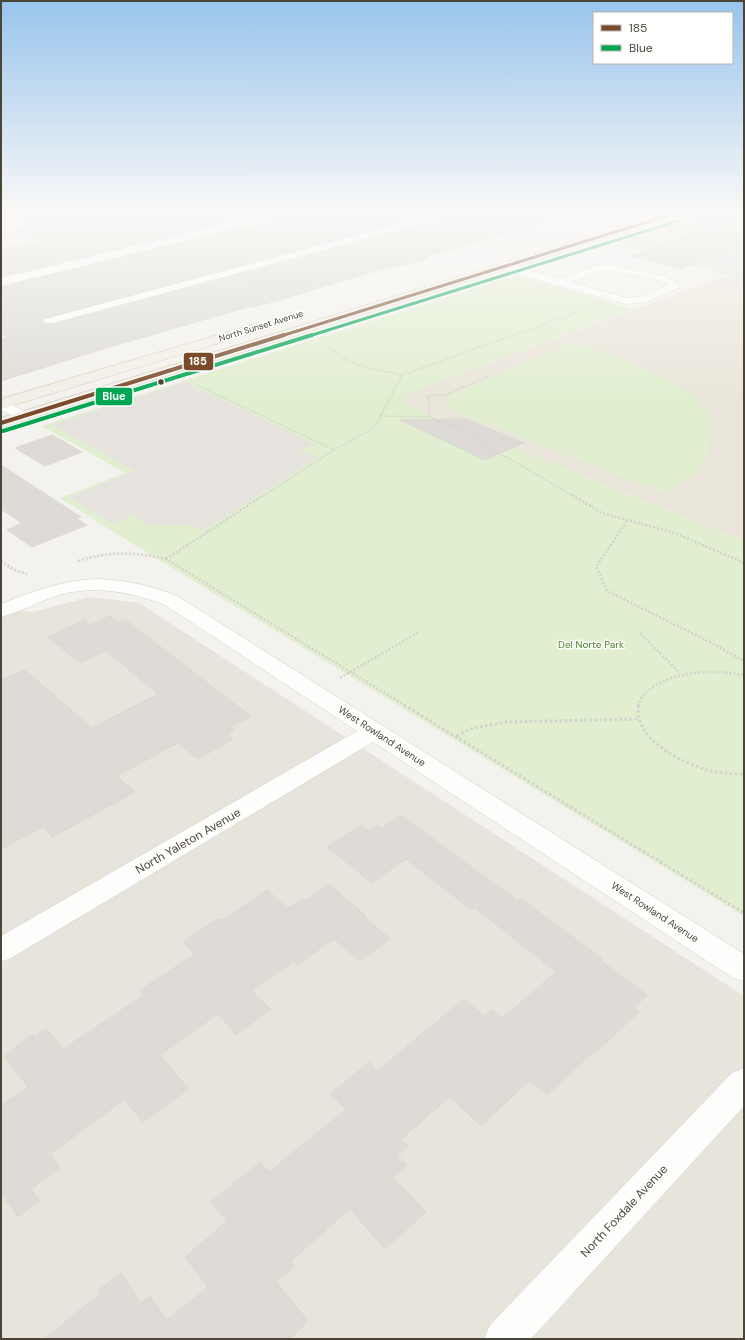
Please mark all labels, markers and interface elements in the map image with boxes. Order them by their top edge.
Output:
legend [593,12,733,64]
text: 185 [629,20,647,36]
text: Blue [629,40,653,56]
street label: North Sunset Avenue [217,307,305,345]
line badge: 185 [183,352,214,371]
text: 185 [189,354,207,368]
unlabelled marker [156,377,166,387]
line badge: Blue [95,387,133,406]
text: Blue [102,389,126,403]
park label: Del Norte Park [558,638,624,651]
street label: West Rowland Avenue [336,703,428,769]
street label: North Yaleton Avenue [132,804,244,878]
street label: West Rowland Avenue [609,879,701,945]
street label: North Foxdale Avenue [577,1161,671,1261]

